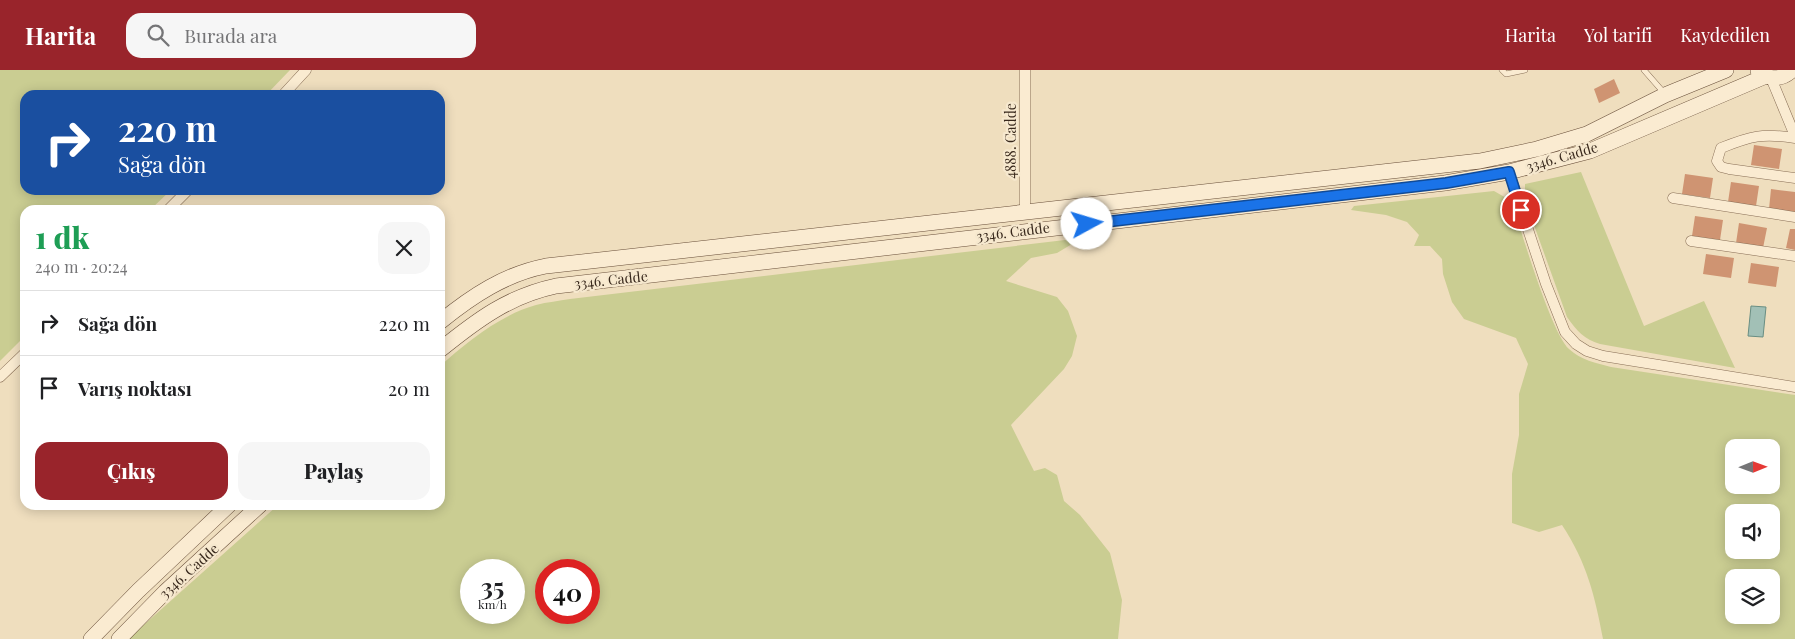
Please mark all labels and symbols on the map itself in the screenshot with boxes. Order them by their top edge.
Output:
street label: 4888. Cadde [1001,103,1020,179]
street label: 3346. Cadde [1524,137,1600,176]
pin [1500,189,1542,231]
position arrow [1060,197,1112,249]
street label: 3346. Cadde [975,218,1051,245]
street label: 3346. Cadde [573,266,649,293]
north arrow [1725,439,1780,494]
street label: 3346. Cadde [155,539,222,602]
speed limit sign: 40 [535,559,600,624]

